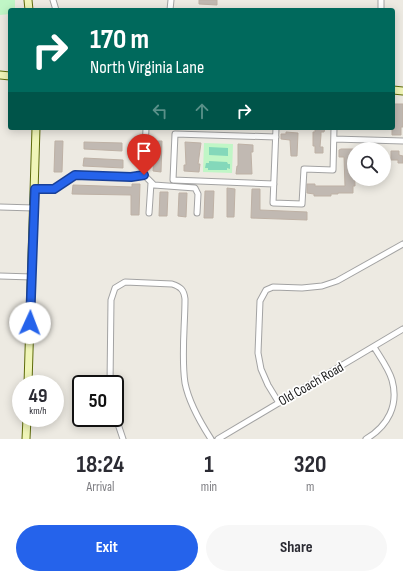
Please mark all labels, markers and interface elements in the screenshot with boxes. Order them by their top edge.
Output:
text: 170 m [90,23,149,56]
icon: right [24,24,76,76]
text: North Virginia Lane [90,57,204,78]
icon: left [149,100,171,122]
icon: ahead [191,100,213,122]
icon: right [233,100,255,122]
pin [127,134,161,175]
icon: arrive [133,140,155,162]
map controls [347,142,391,186]
button: search [347,142,391,186]
position arrow [9,302,51,344]
street label: Old Coach Road [275,358,347,410]
speed limit sign: 50 [72,375,124,427]
text: 49 [29,384,47,408]
text: km/h [29,405,47,417]
text: 18:24 [77,450,124,479]
text: 1 [204,450,214,479]
text: 320 [294,450,326,479]
text: Arrival [86,479,114,495]
text: min [201,479,217,495]
text: m [306,479,314,495]
button: Exit [16,525,198,571]
button: Share [206,525,387,571]

